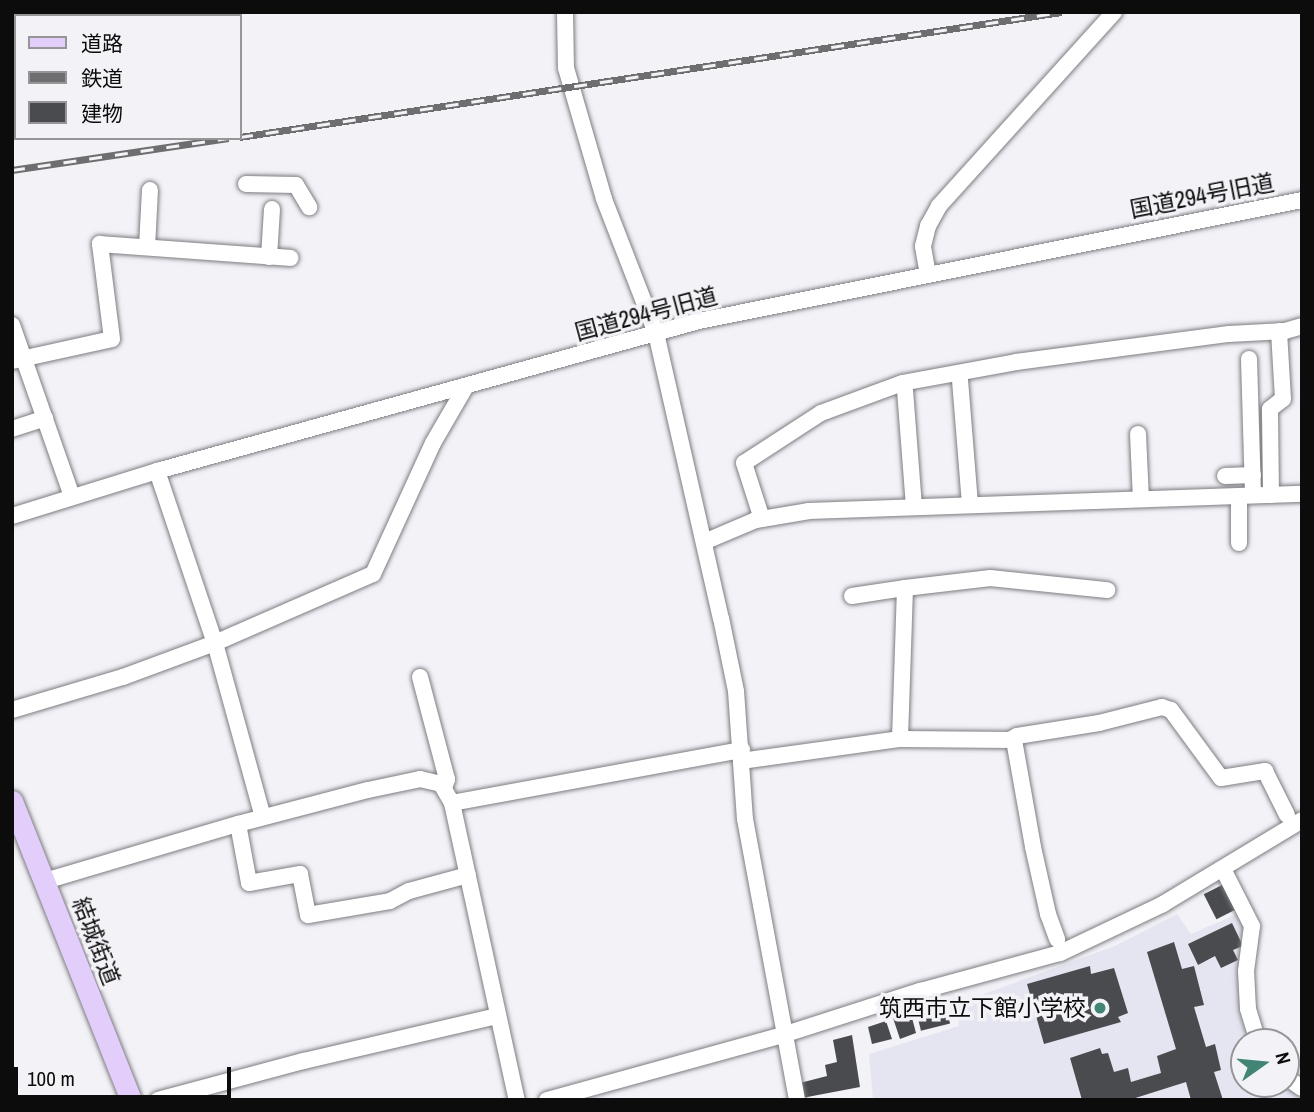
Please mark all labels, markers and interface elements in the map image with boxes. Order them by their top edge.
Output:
legend [14,14,242,140]
text: 道路 [81,29,123,58]
text: 鉄道 [81,64,123,93]
text: 建物 [81,99,123,128]
street label: 国道294号旧道 [1127,168,1277,224]
street label: 国道294号旧道 [572,282,720,346]
street label: 結城街道 [67,893,125,989]
place label: 筑西市立下館小学校 [879,994,1086,1022]
marker: 筑西市立下館小学校 [1092,1000,1108,1016]
north arrow [1230,1028,1300,1098]
text: N [1269,1049,1297,1067]
scale bar [18,1052,234,1096]
text: 100 m [27,1064,75,1093]

